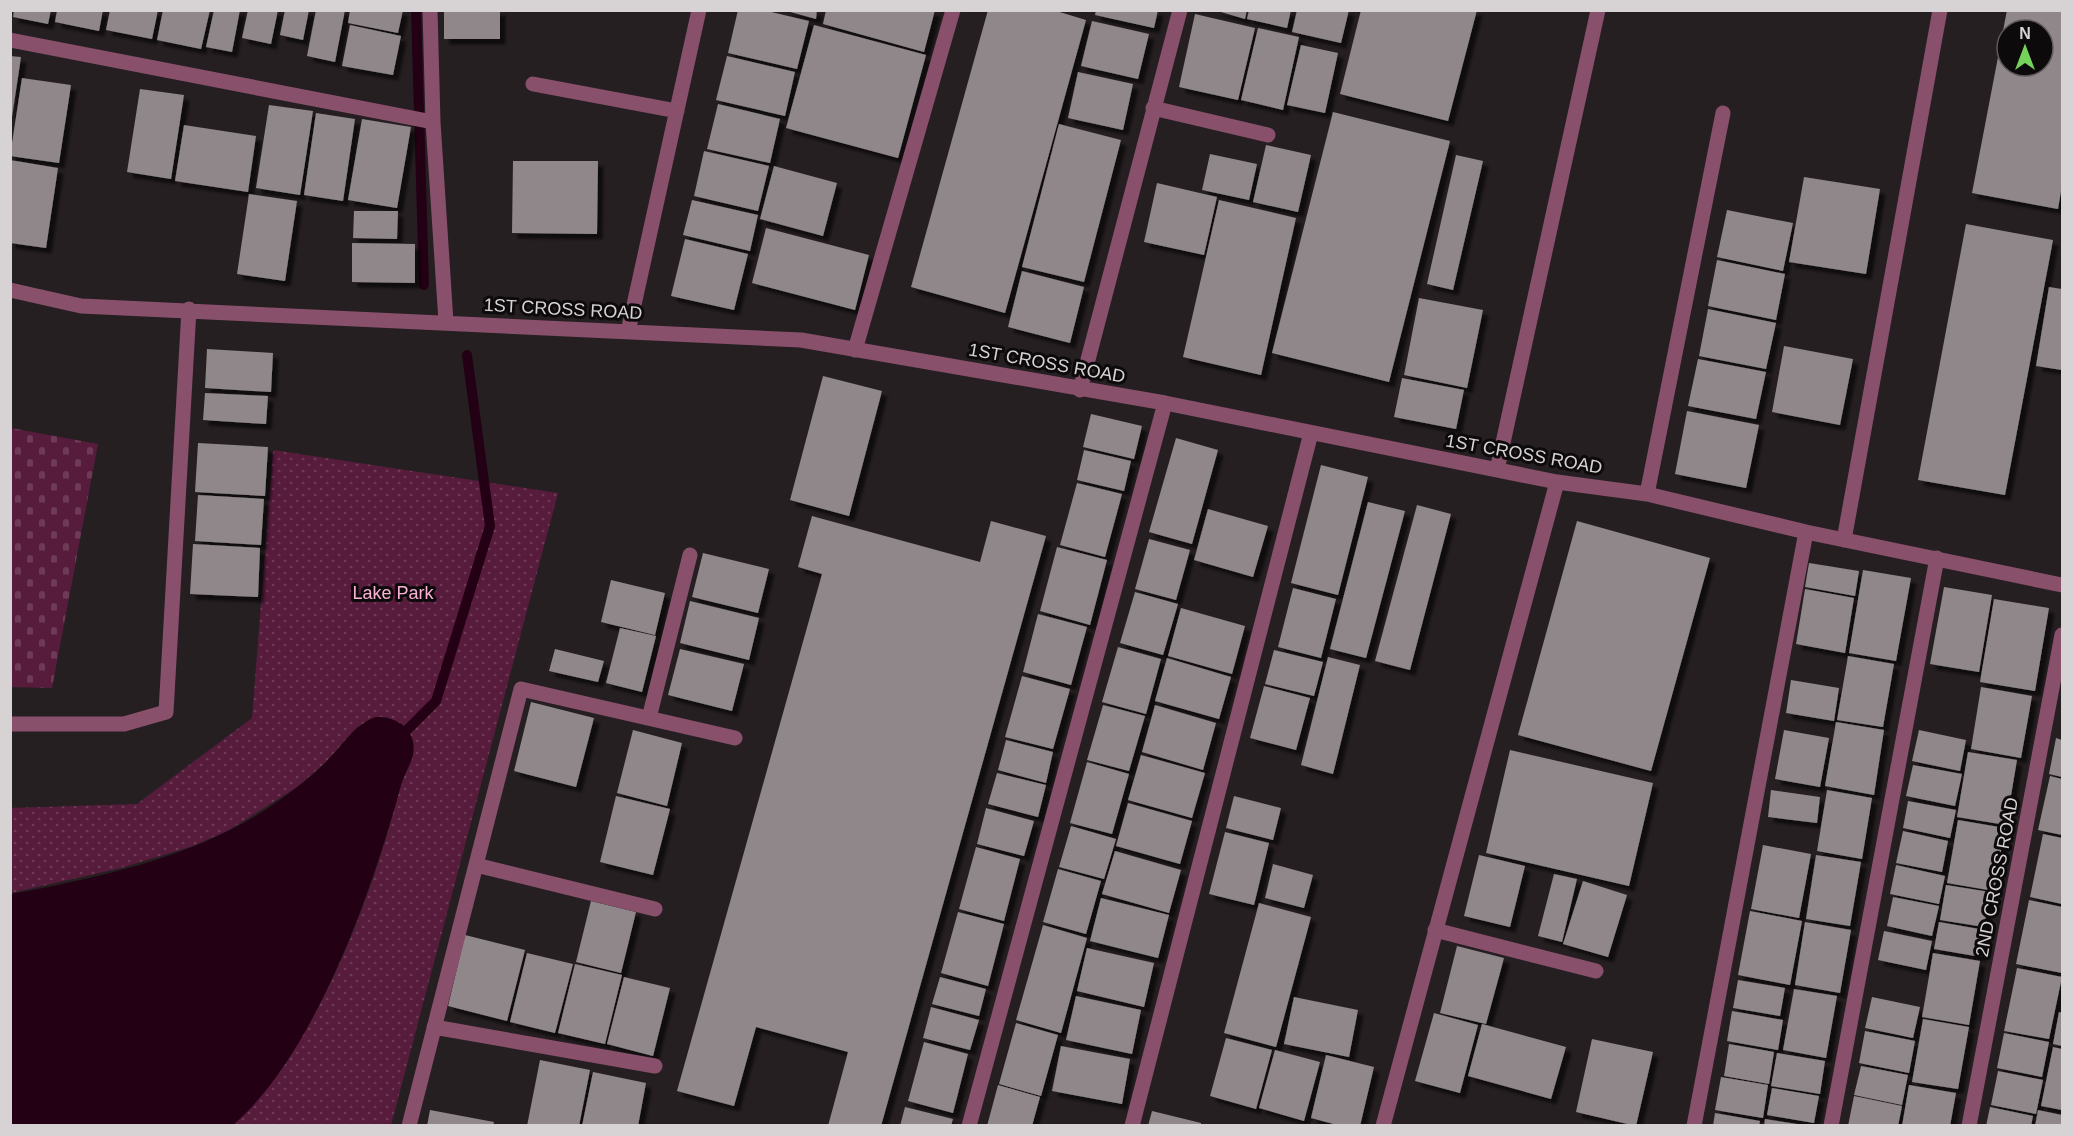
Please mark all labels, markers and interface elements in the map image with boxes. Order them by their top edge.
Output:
north arrow [1995,18,2055,78]
text: N [2019,25,2031,42]
street label: 1ST CROSS ROAD [483,295,643,323]
street label: 1ST CROSS ROAD [967,339,1127,387]
street label: 1ST CROSS ROAD [1444,430,1604,478]
park label: Lake Park [352,583,435,603]
street label: 2ND CROSS ROAD [1972,796,2022,958]

